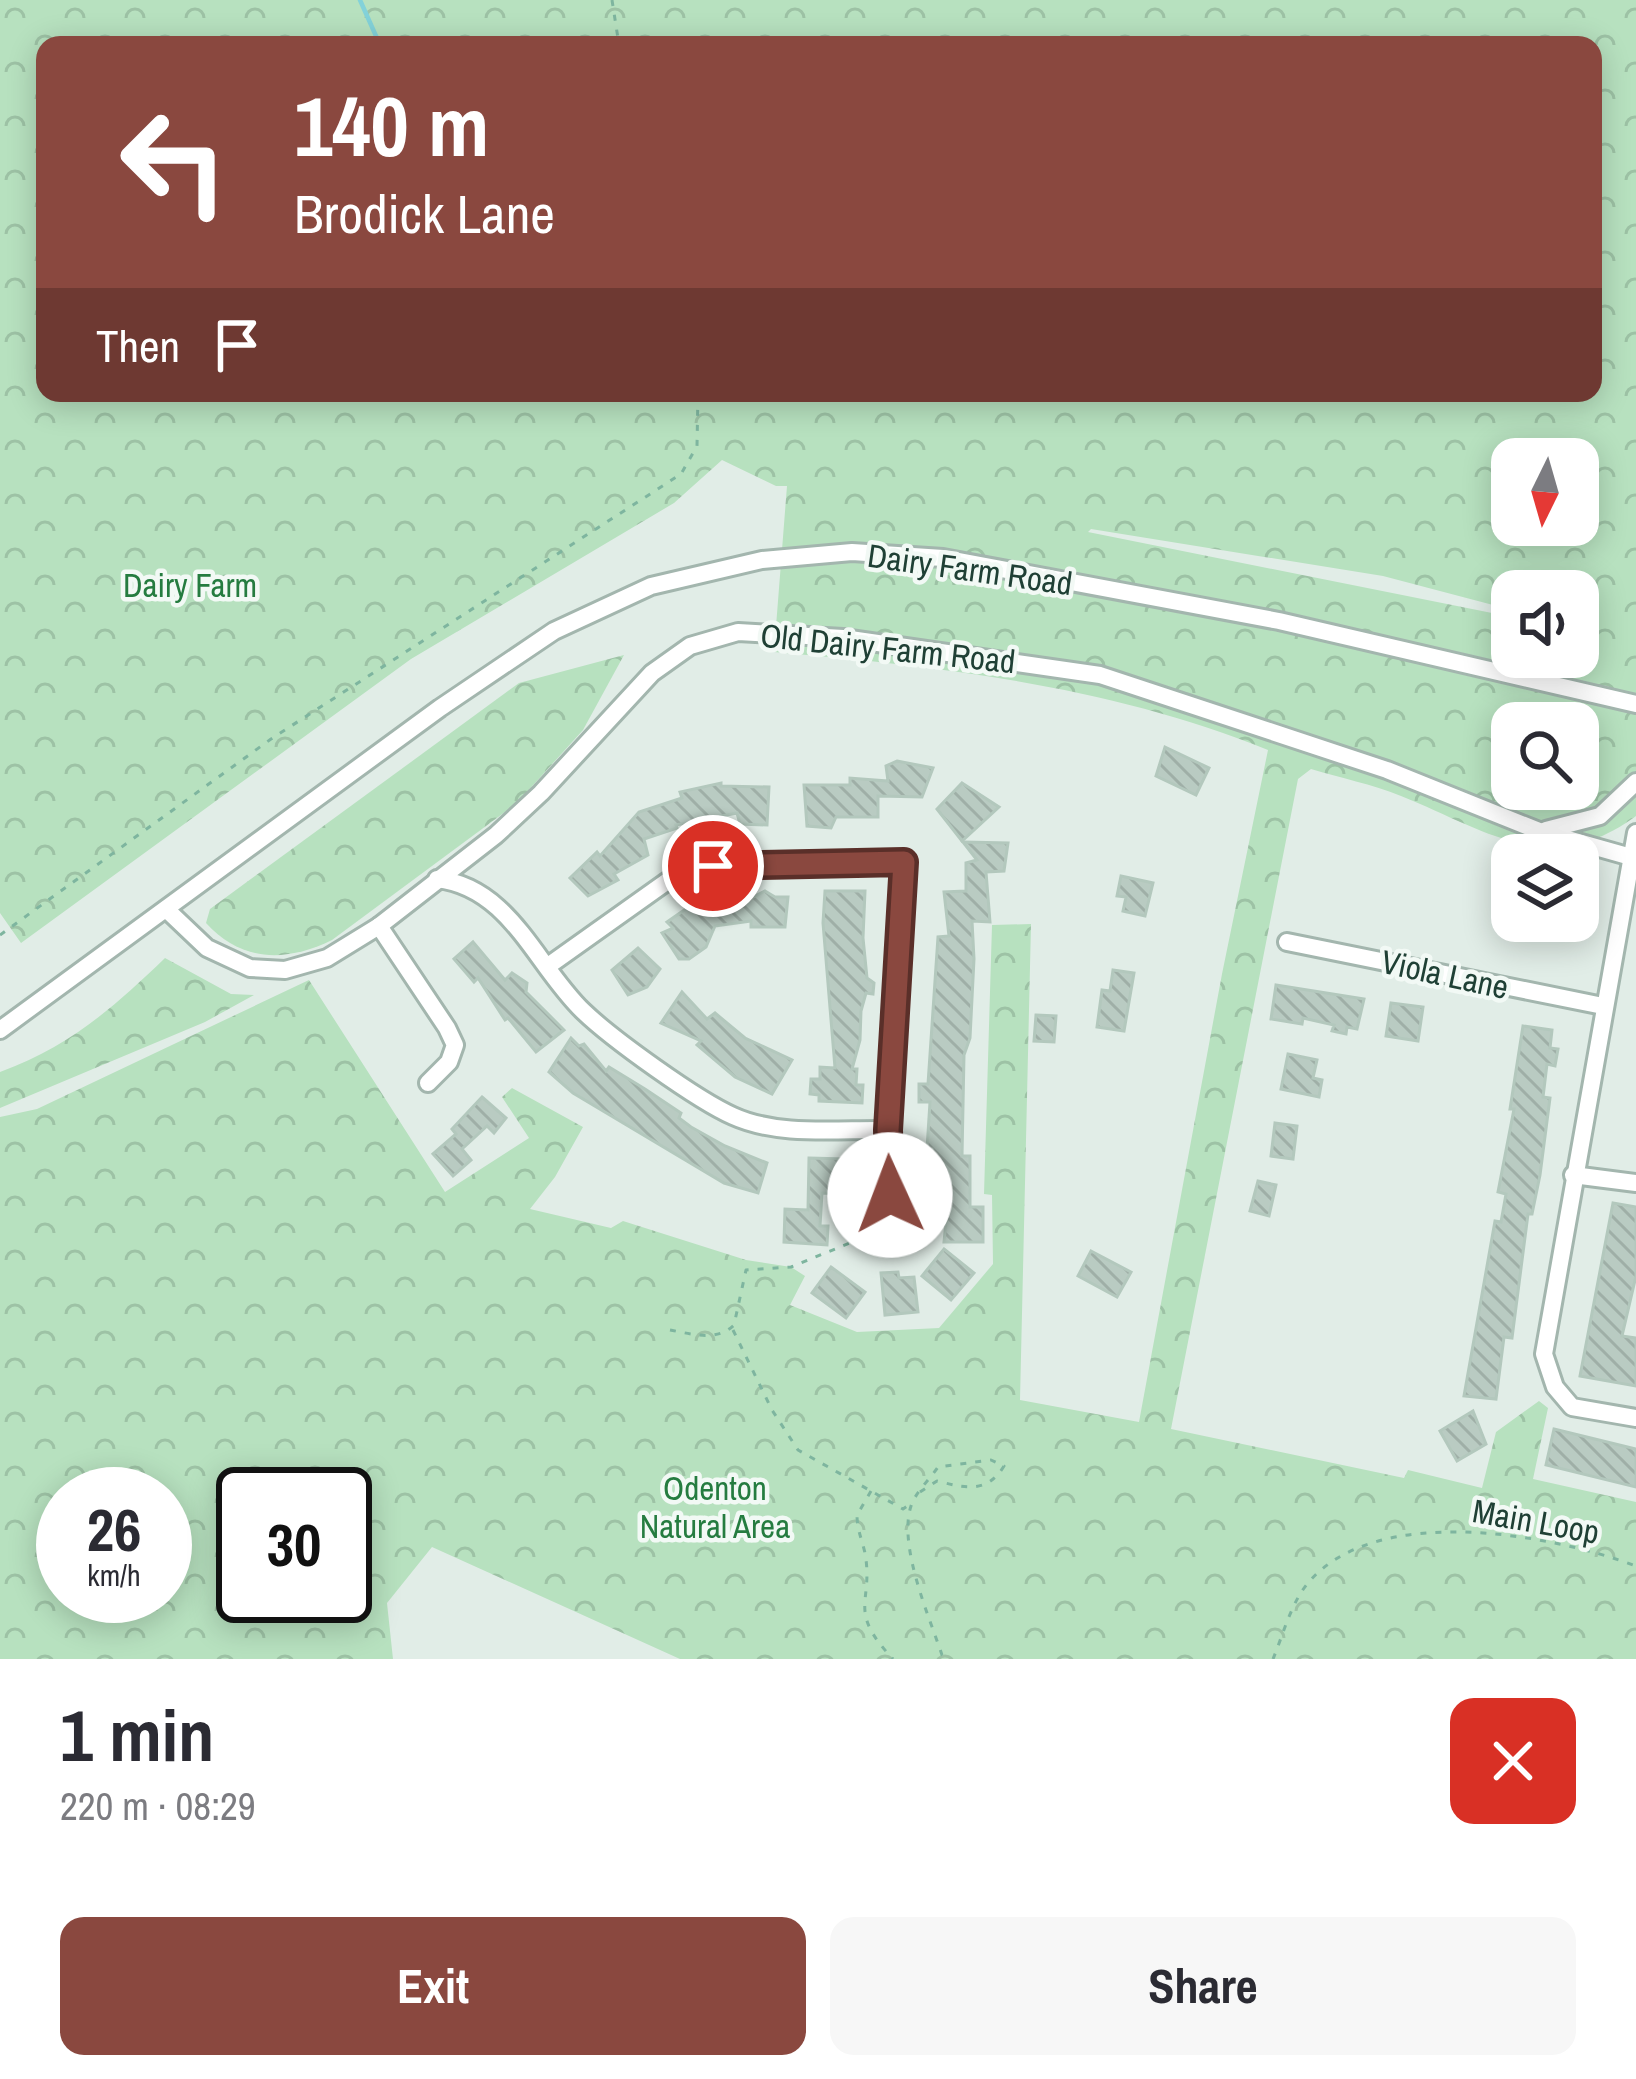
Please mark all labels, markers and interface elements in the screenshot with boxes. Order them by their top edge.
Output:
text: 140 m [294,69,489,182]
icon: left [96,84,252,240]
text: Brodick Lane [294,177,555,250]
icon: arrive [204,312,270,378]
text: Then [96,315,180,376]
north arrow [1491,438,1599,546]
map controls [1491,438,1599,942]
street label: Dairy Farm Road [865,533,1075,605]
park label: Dairy Farm [123,563,257,607]
button: sound [1491,570,1599,678]
street label: Old Dairy Farm Road [758,613,1018,683]
button: search [1491,702,1599,810]
pin [662,815,764,917]
icon: arrive [680,833,746,899]
button: layers [1491,834,1599,942]
street label: Viola Lane [1377,939,1513,1009]
position arrow [827,1132,953,1258]
park label: Odenton Natural Area [640,1466,790,1548]
speed limit sign: 30 [216,1467,372,1623]
street label: Main Loop [1469,1488,1603,1554]
text: 26 [87,1489,141,1570]
text: km/h [87,1555,141,1595]
text: 1 min [60,1686,214,1783]
button: close [1450,1698,1576,1824]
text: 220 m · 08:29 [60,1780,256,1832]
button: Exit [60,1917,806,2055]
button: Share [830,1917,1576,2055]

